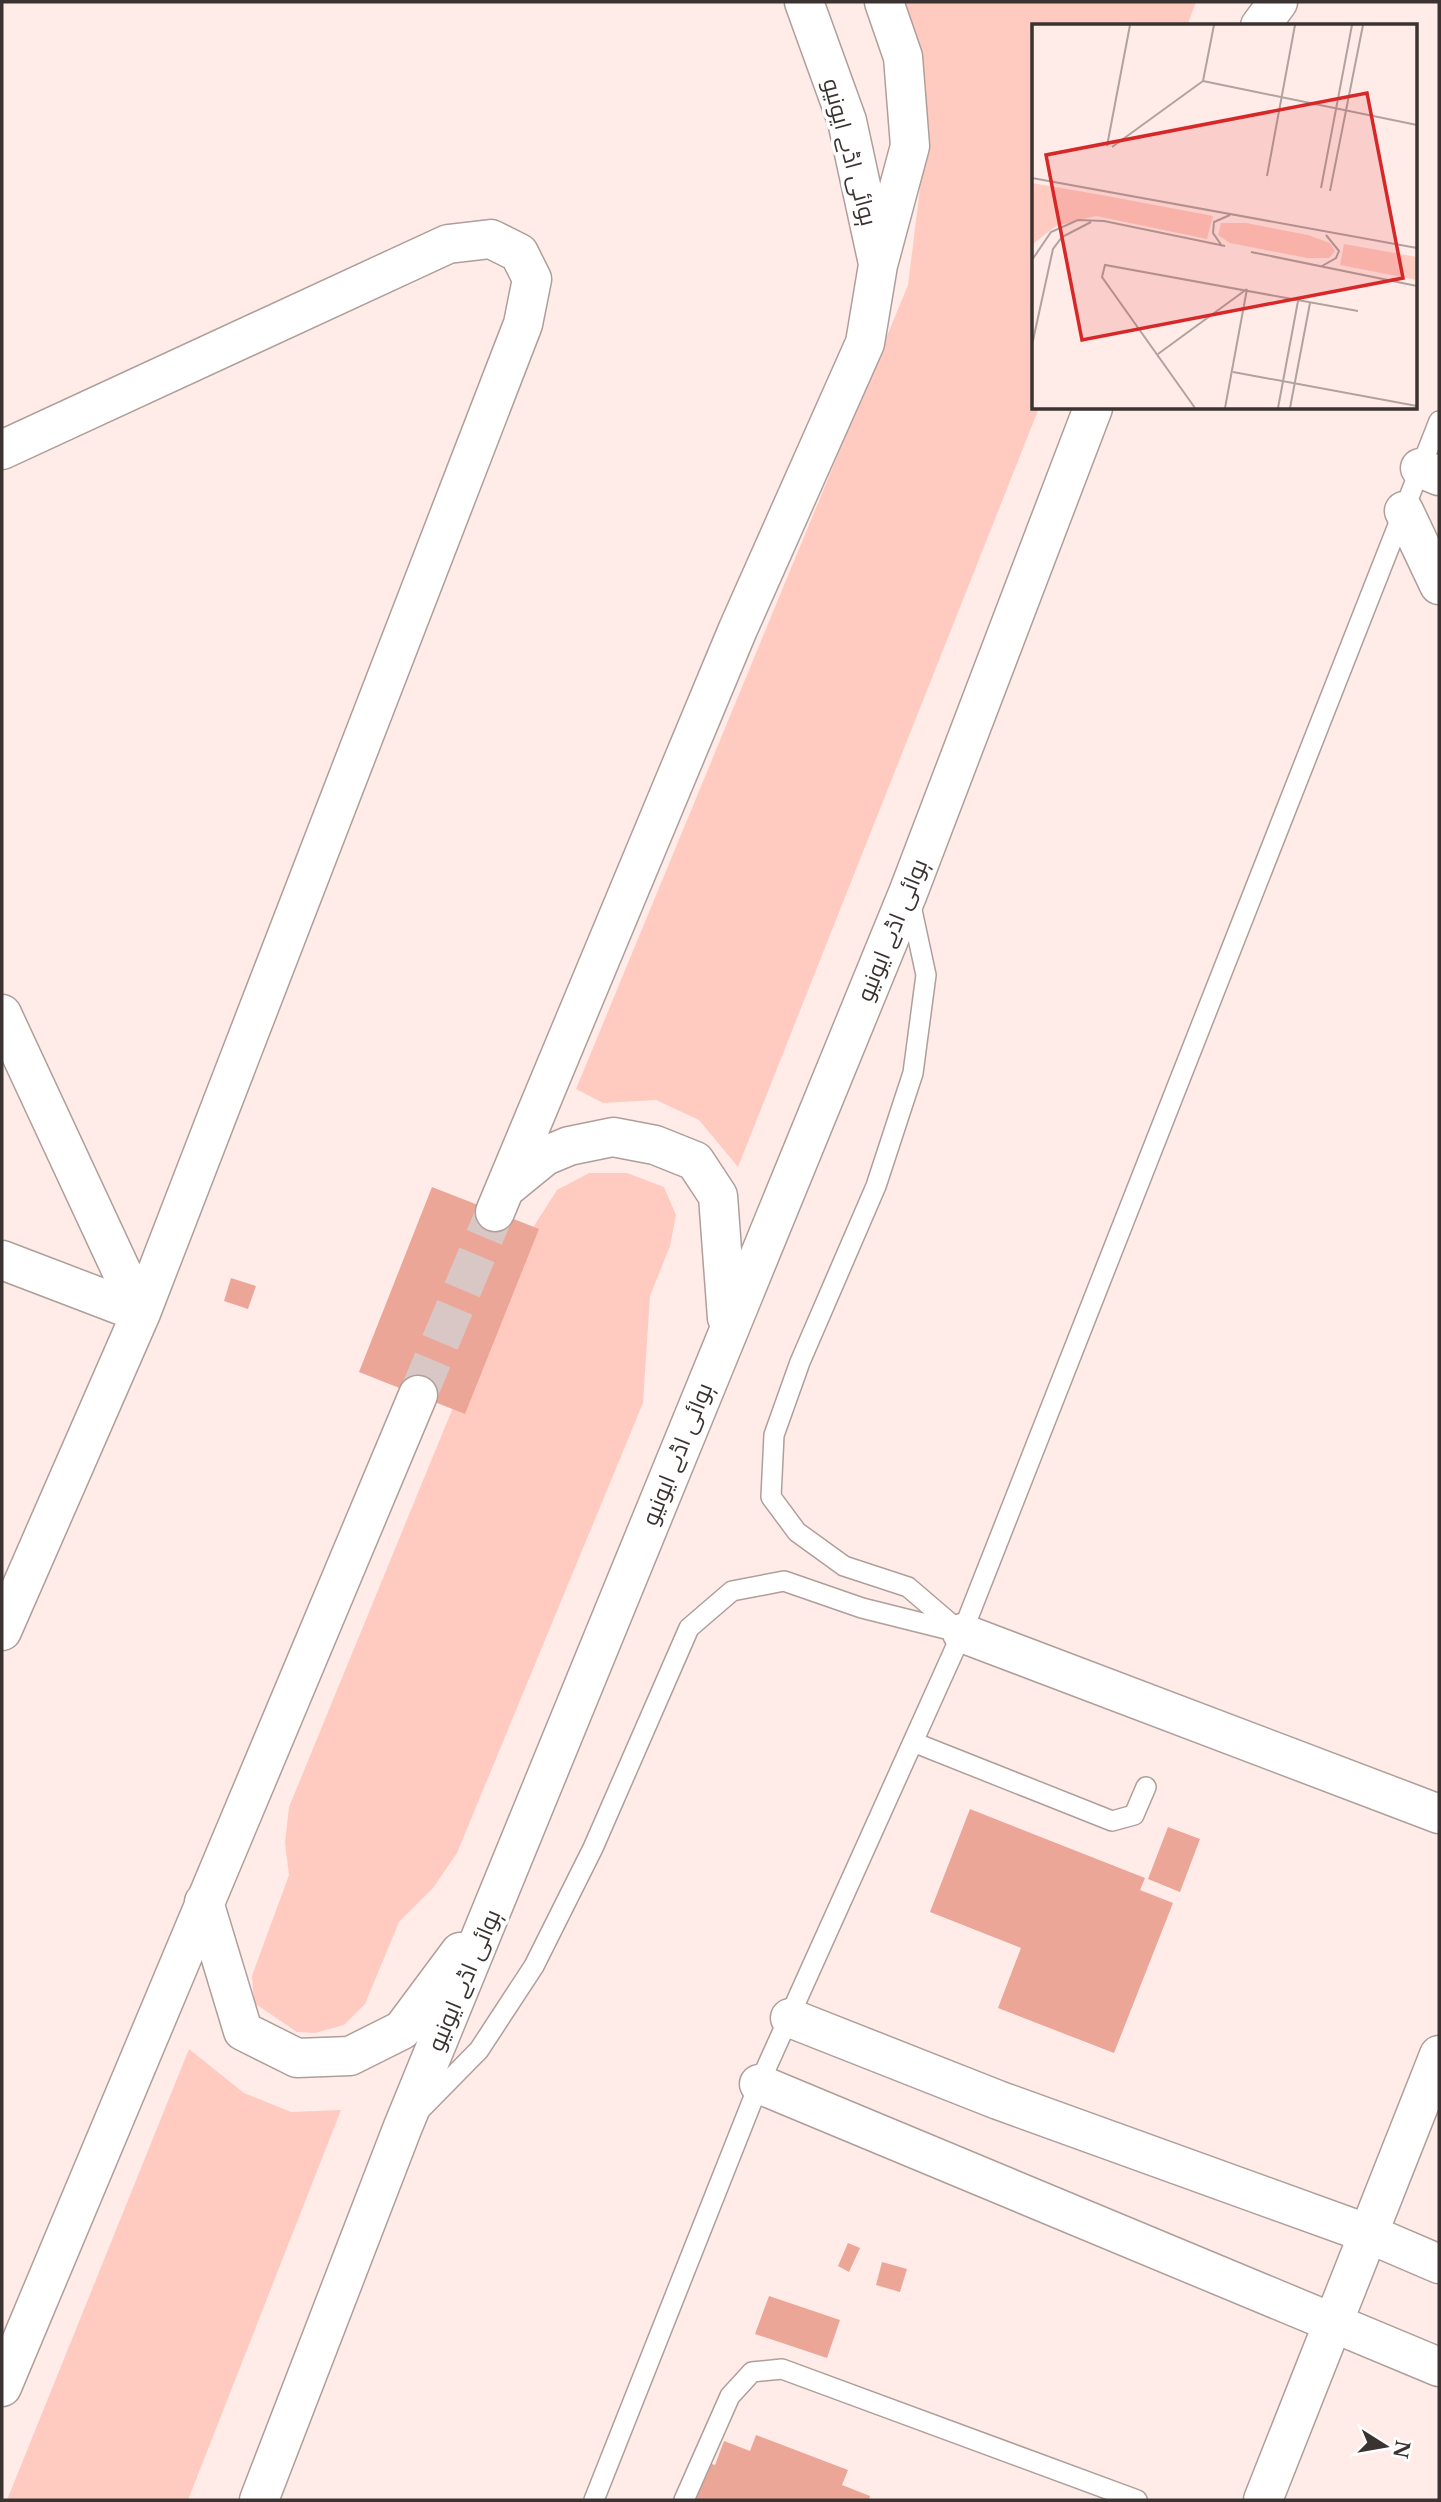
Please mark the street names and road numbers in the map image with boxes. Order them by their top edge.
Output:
street label: ہوائی اڈے ایونیو [816,75,883,229]
street label: ہوائی اڈے ایونیو [851,855,934,1006]
street label: ہوائی اڈے ایونیو [636,1379,719,1530]
street label: ہوائی اڈے ایونیو [422,1905,507,2055]

